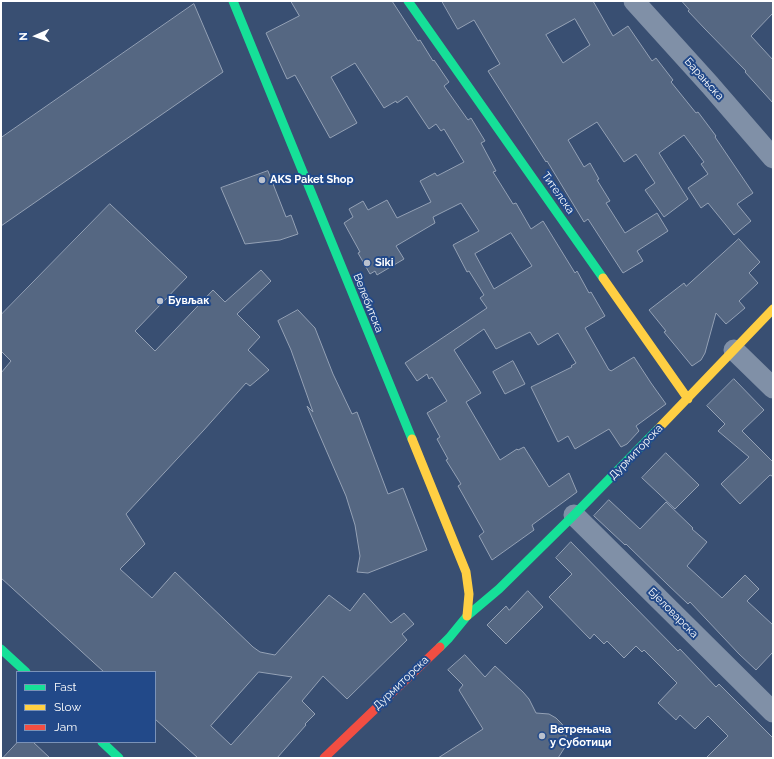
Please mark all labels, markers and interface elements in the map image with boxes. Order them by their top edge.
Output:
north arrow [16,16,56,56]
text: N [17,32,30,41]
street label: Барањска [681,55,727,103]
street label: Тителска [539,170,577,216]
place label: AKS Paket Shop [270,173,353,187]
marker: AKS Paket Shop [257,175,267,185]
place label: Siki [375,256,393,270]
marker: Siki [362,258,372,268]
street label: Велебитска [350,271,386,335]
place label: Бувљак [168,294,209,308]
marker: Бувљак [155,296,165,306]
street label: Дурмиторска [606,422,666,482]
street label: Бјеловарска [645,585,701,641]
street label: Дурмиторска [371,653,431,713]
legend [16,671,156,743]
text: Fast [54,680,77,694]
text: Slow [54,700,81,714]
text: Jam [54,720,77,734]
place label: Ветрењача у Суботици [550,723,611,749]
marker: Ветрењача у Суботици [537,731,547,741]

